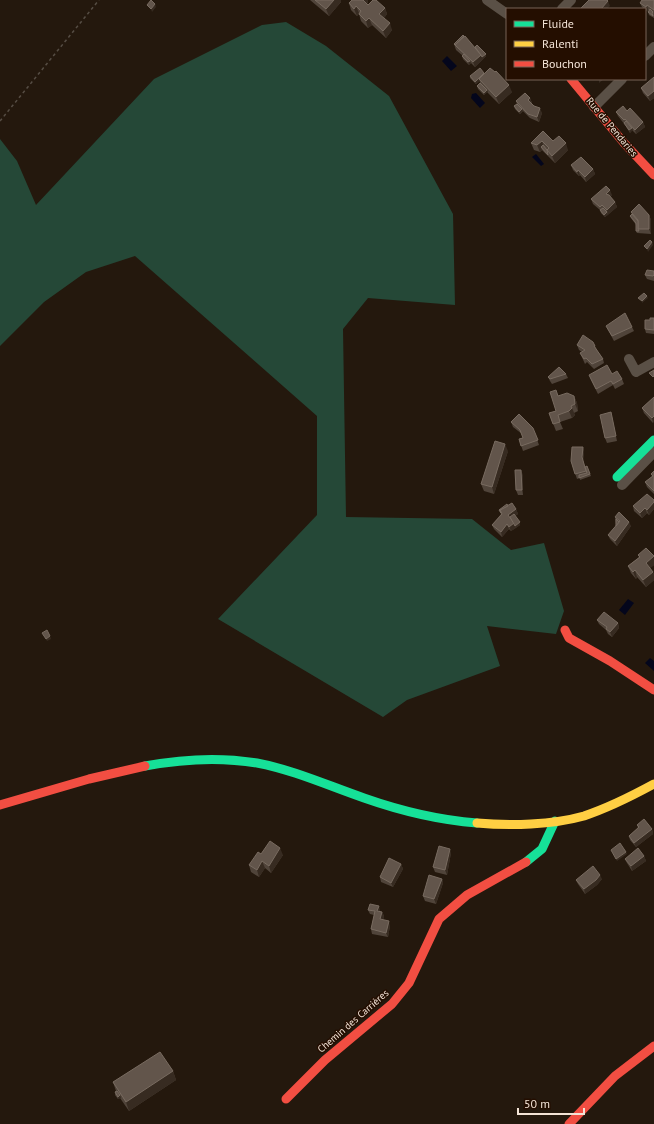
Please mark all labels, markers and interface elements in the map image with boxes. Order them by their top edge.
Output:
legend [506,8,646,80]
text: Fluide [542,16,574,31]
text: Ralenti [542,36,578,51]
text: Bouchon [542,56,587,71]
street label: Rue de Pendaries [583,95,641,159]
street label: Chemin des Carrières [315,986,391,1056]
scale bar [518,1090,584,1116]
text: 50 m [524,1096,550,1111]

